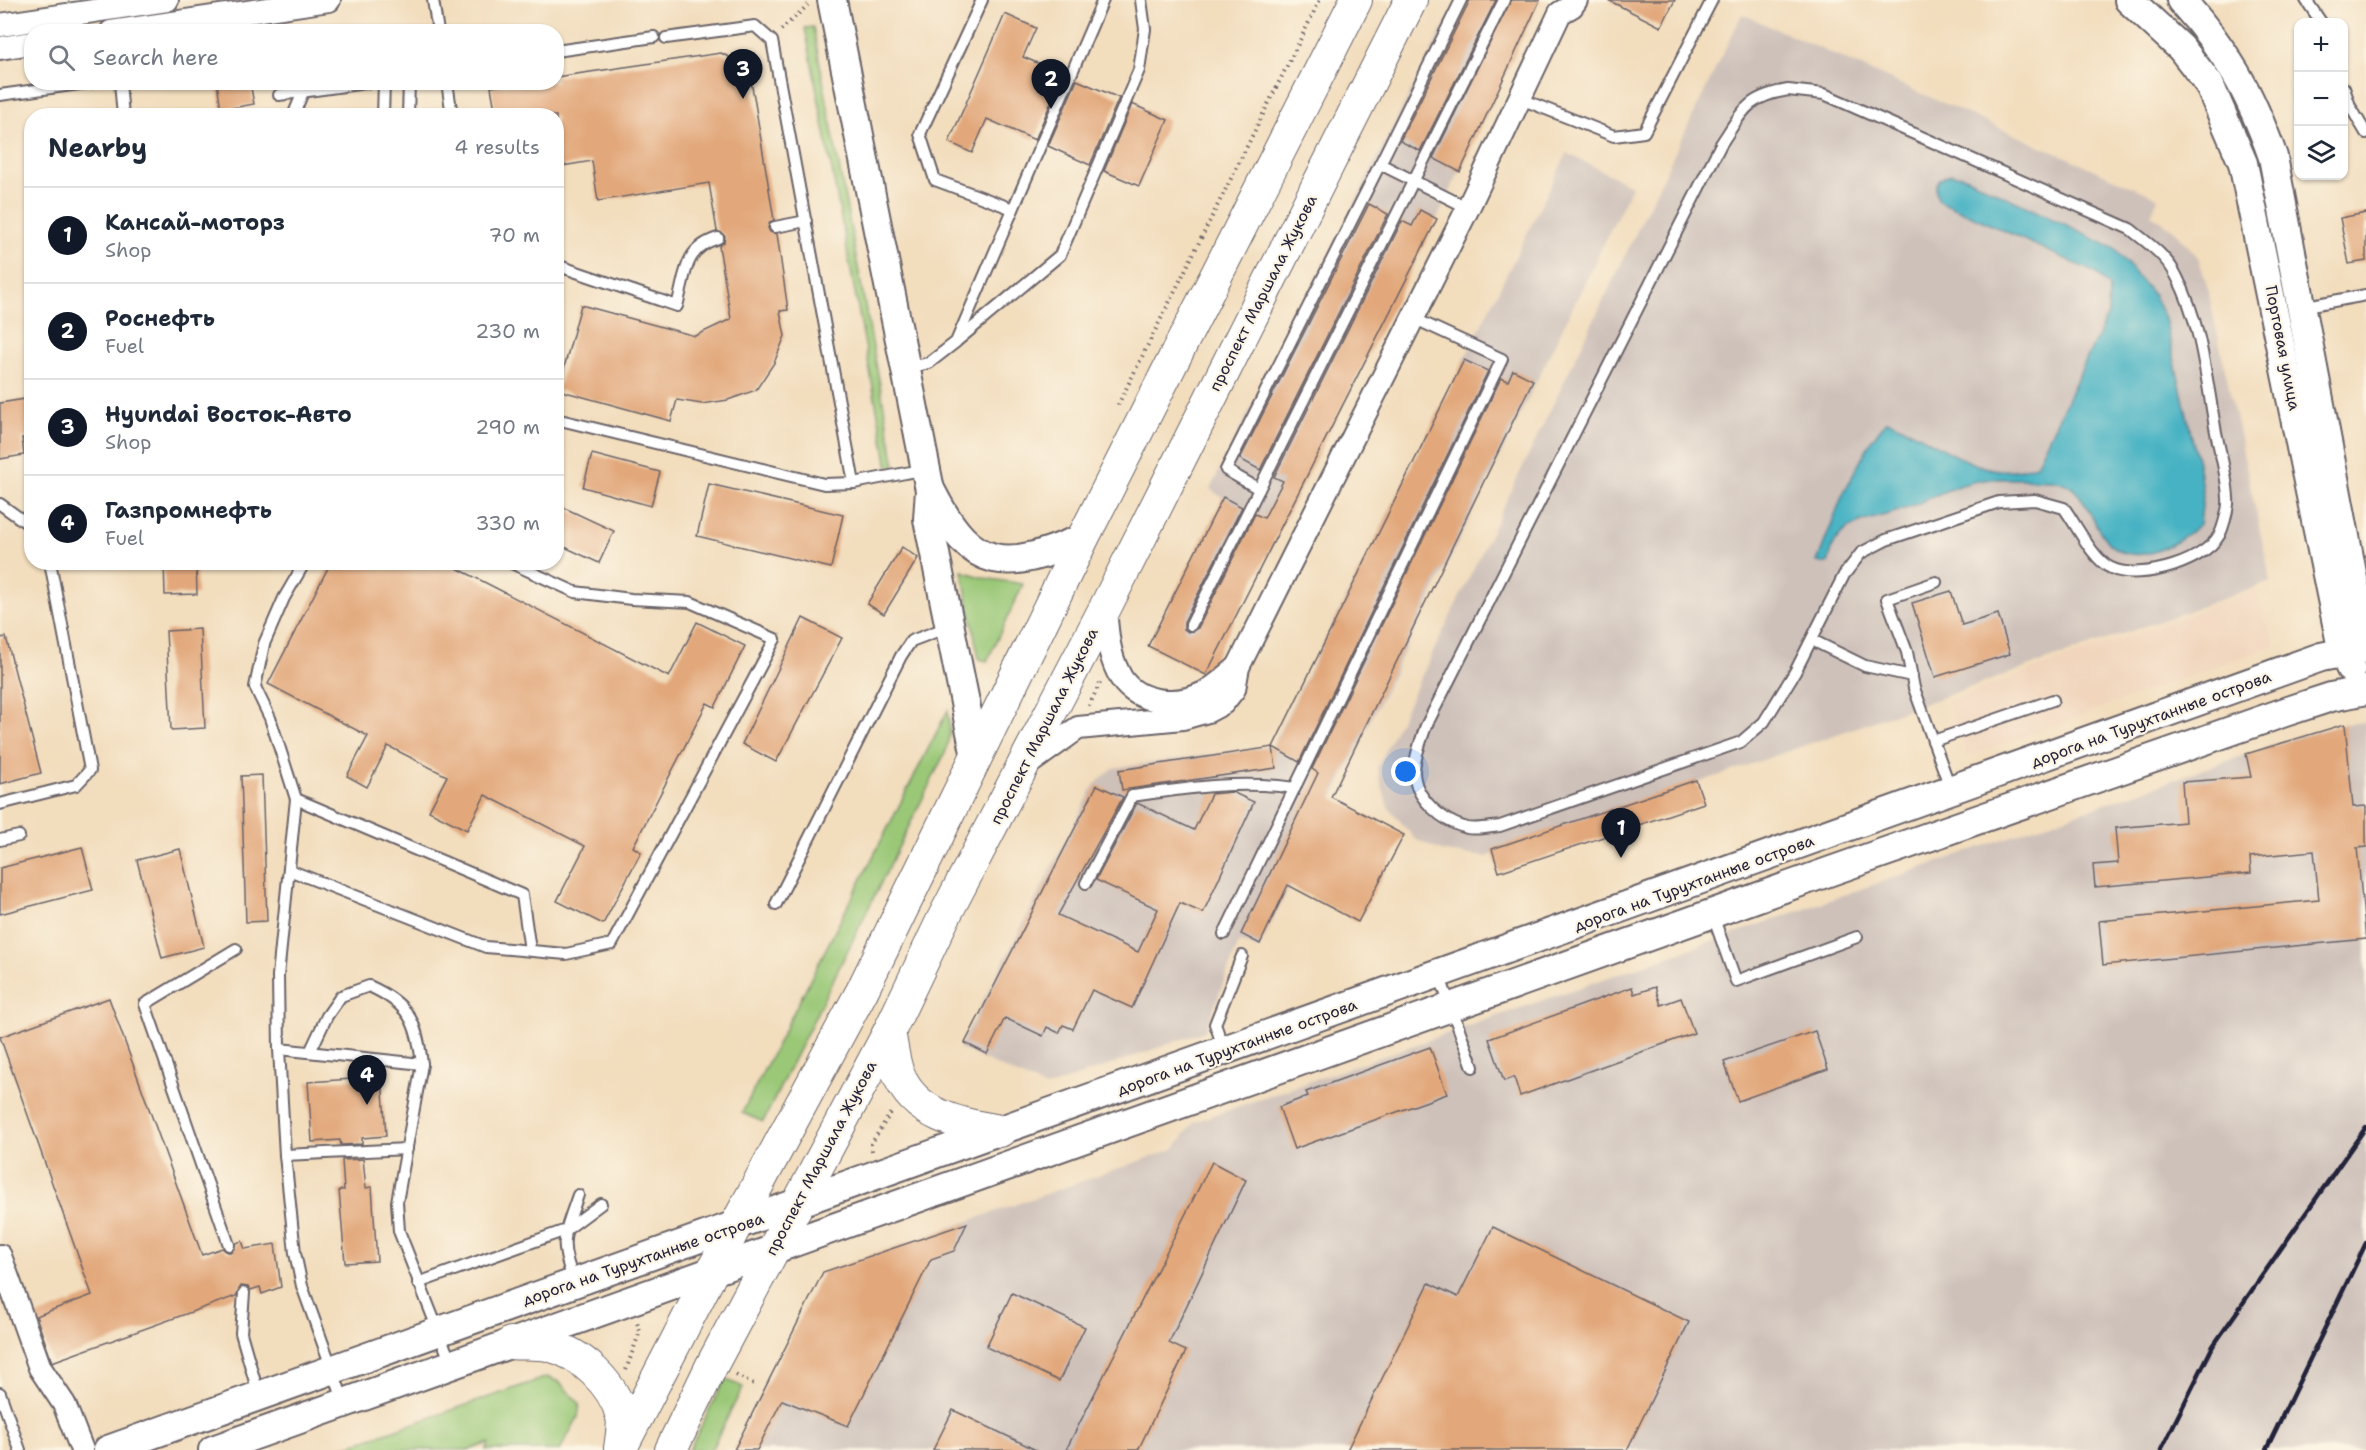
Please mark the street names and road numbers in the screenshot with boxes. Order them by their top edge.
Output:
street label: проспект Маршала Жукова [1204,191,1322,395]
street label: Портовая улица [2261,284,2305,412]
street label: проспект Маршала Жукова [985,624,1103,828]
street label: дорога на Турухтанные острова [2028,666,2274,772]
street label: дорога на Турухтанные острова [1571,830,1817,936]
street label: дорога на Турухтанные острова [1114,994,1360,1100]
street label: проспект Маршала Жукова [761,1057,881,1259]
street label: дорога на Турухтанные острова [520,1208,767,1310]

